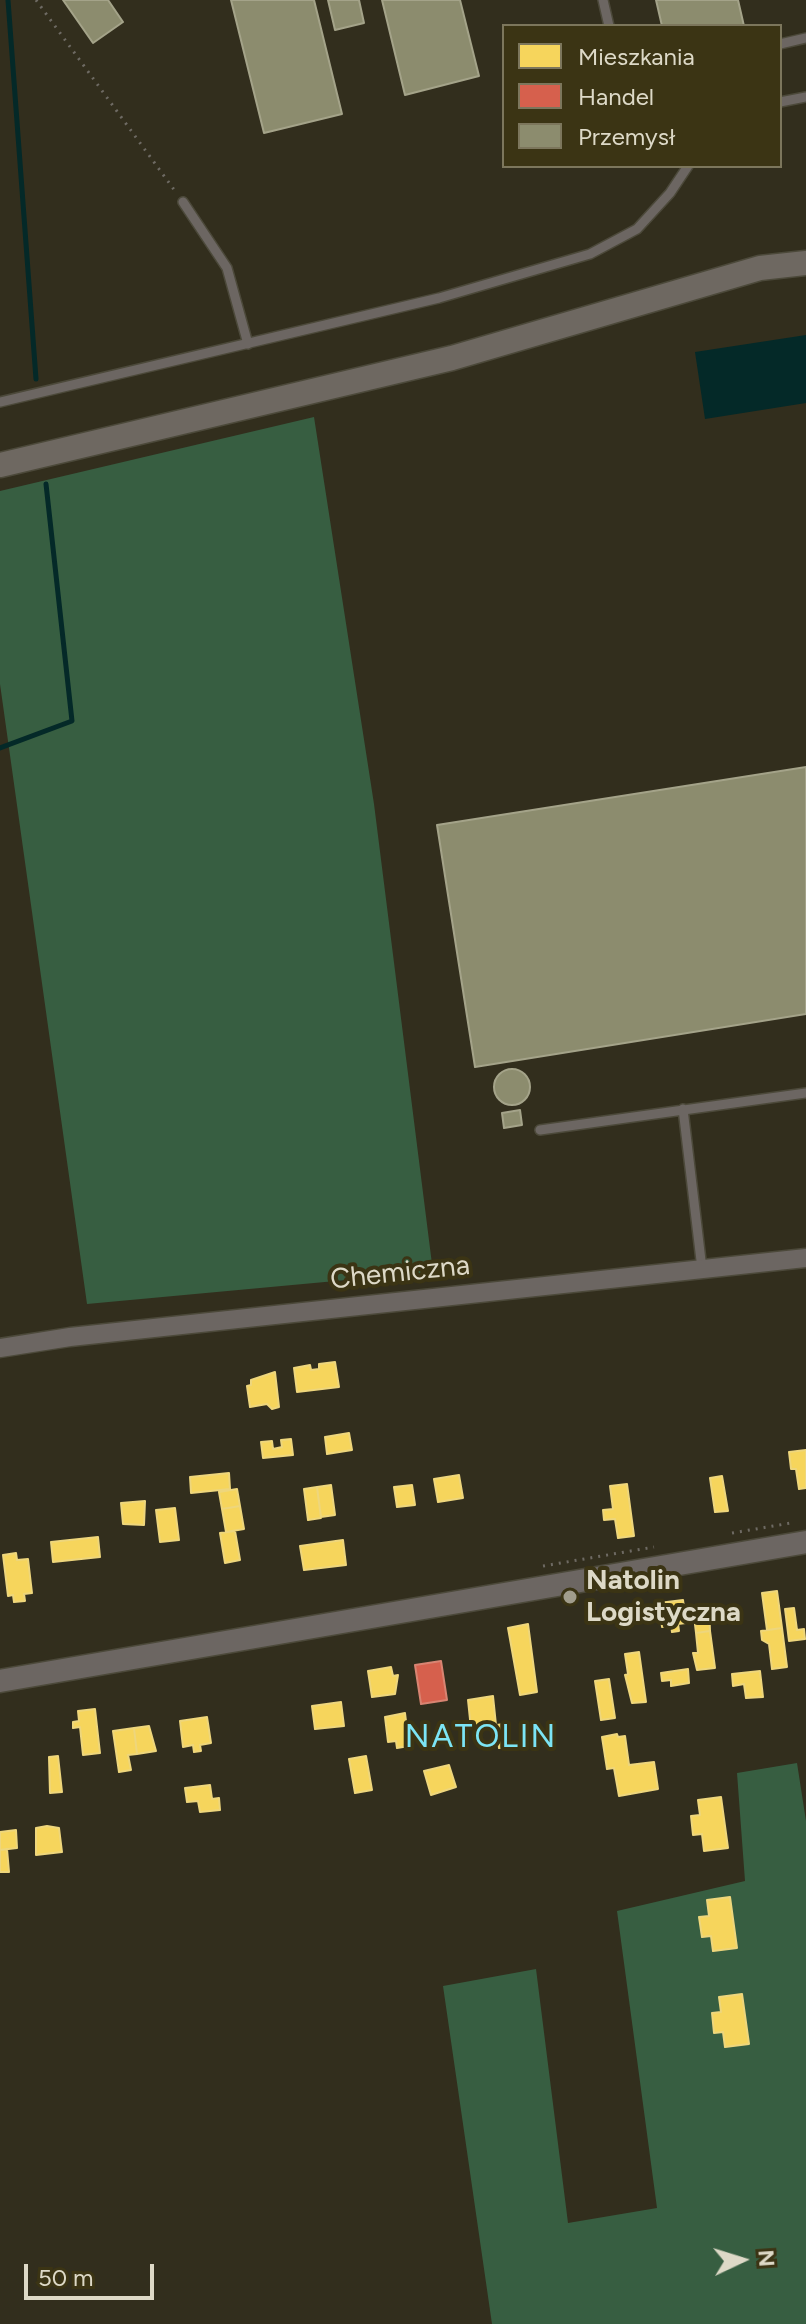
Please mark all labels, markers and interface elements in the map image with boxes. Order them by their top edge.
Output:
legend [502,24,782,168]
text: Mieszkania [578,42,695,71]
text: Handel [578,82,654,111]
text: Przemysł [578,122,676,151]
street label: Chemiczna [329,1249,471,1297]
place label: Natolin Logistyczna [586,1564,741,1630]
marker: Natolin Logistyczna [561,1588,579,1606]
district label: NATOLIN [405,1719,557,1757]
north arrow [702,2220,782,2300]
scale bar [28,2248,158,2298]
text: N [752,2249,781,2268]
text: 50 m [38,2263,94,2292]

